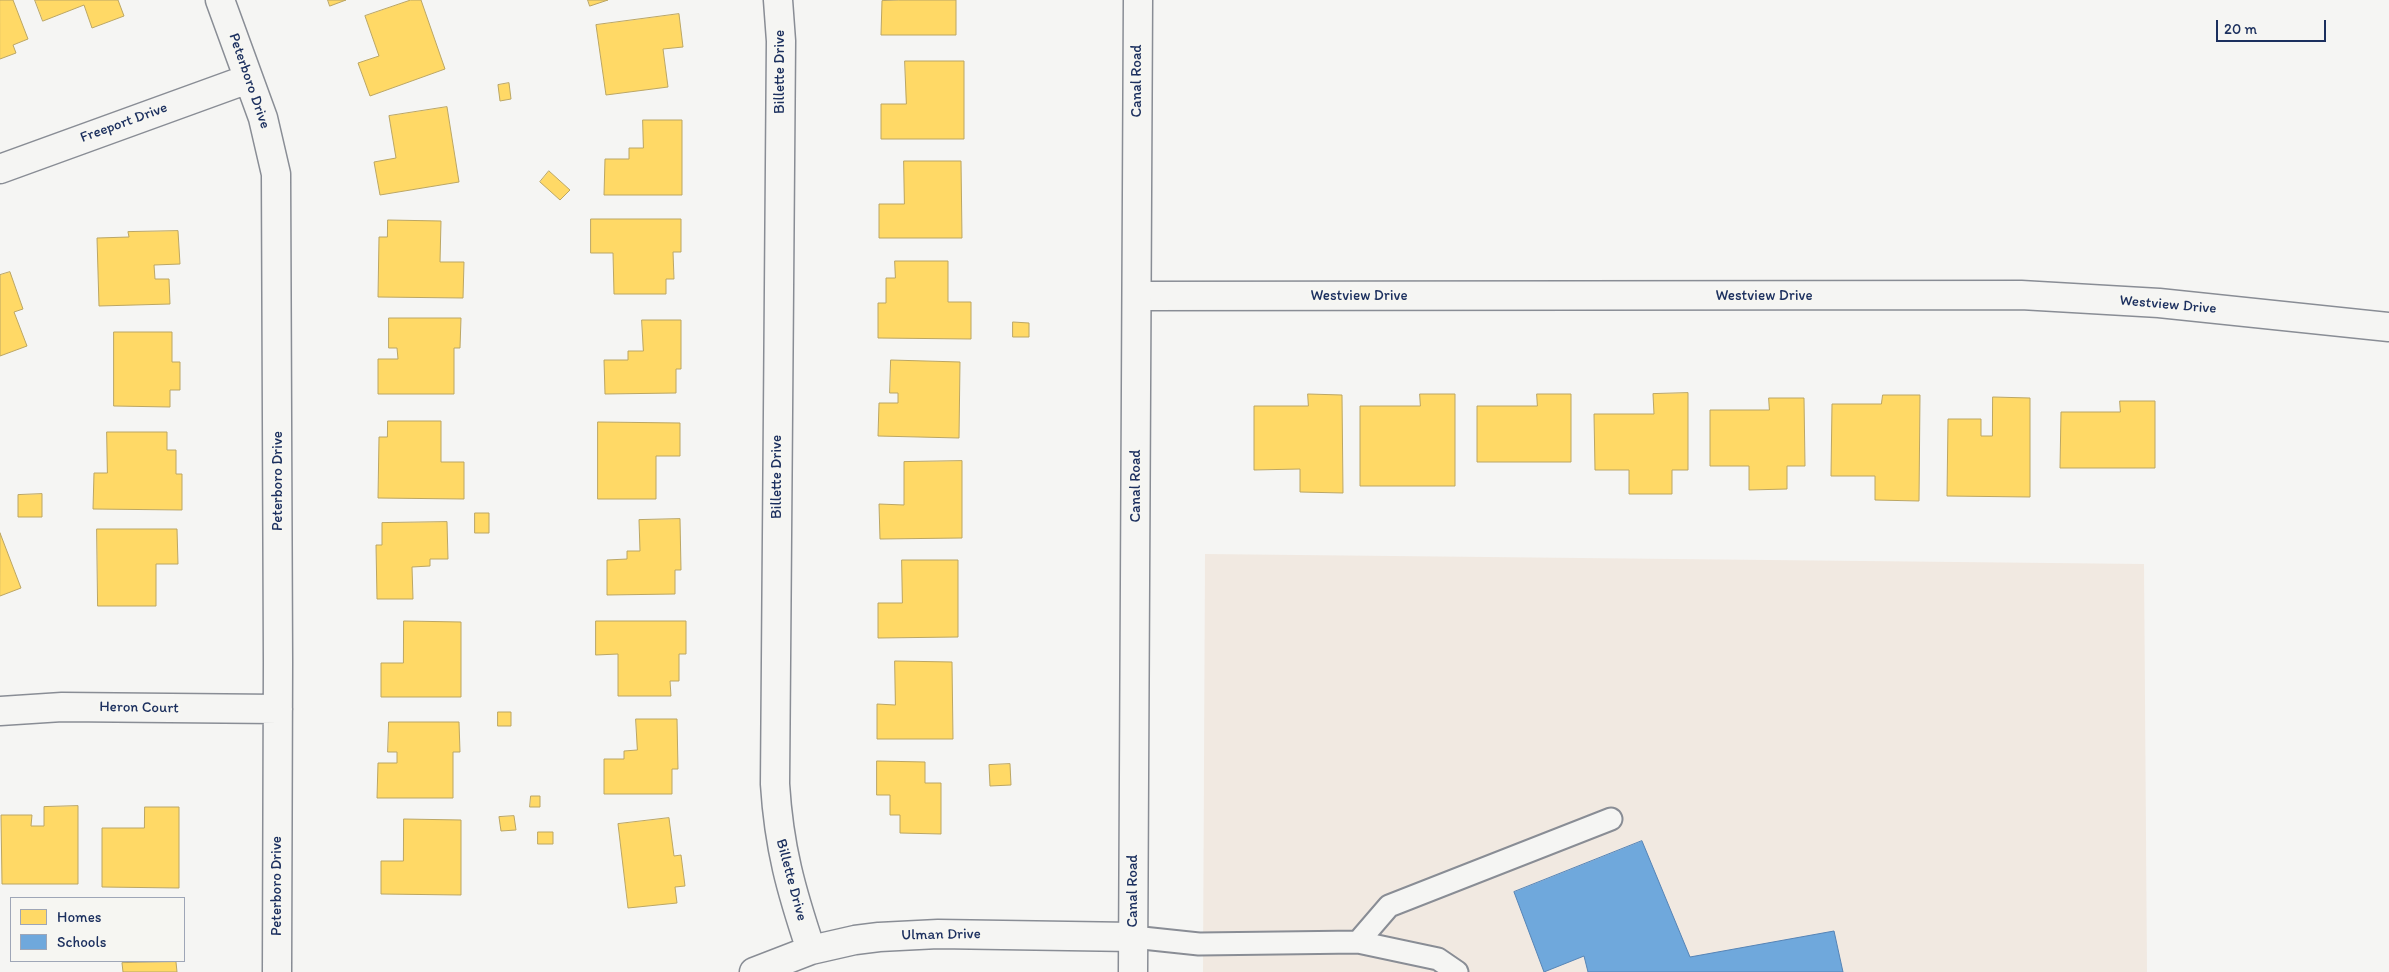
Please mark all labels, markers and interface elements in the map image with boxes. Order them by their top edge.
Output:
scale bar [2219,10,2329,42]
text: 20 m [2224,20,2257,38]
street label: Billette Drive [771,30,789,114]
street label: Peterboro Drive [224,31,274,131]
street label: Canal Road [1128,44,1146,118]
street label: Freeport Drive [78,99,170,147]
street label: Westview Drive [1310,287,1408,305]
street label: Westview Drive [1715,287,1813,305]
street label: Westview Drive [2119,292,2217,318]
street label: Peterboro Drive [269,431,287,531]
street label: Billette Drive [768,435,786,519]
street label: Canal Road [1127,449,1145,523]
street label: Heron Court [99,698,179,718]
street label: Peterboro Drive [268,836,286,936]
street label: Billette Drive [771,837,811,923]
street label: Canal Road [1124,854,1142,928]
legend [10,897,185,962]
text: Homes [57,908,101,926]
street label: Ulman Drive [901,925,981,945]
text: Schools [57,933,106,951]

